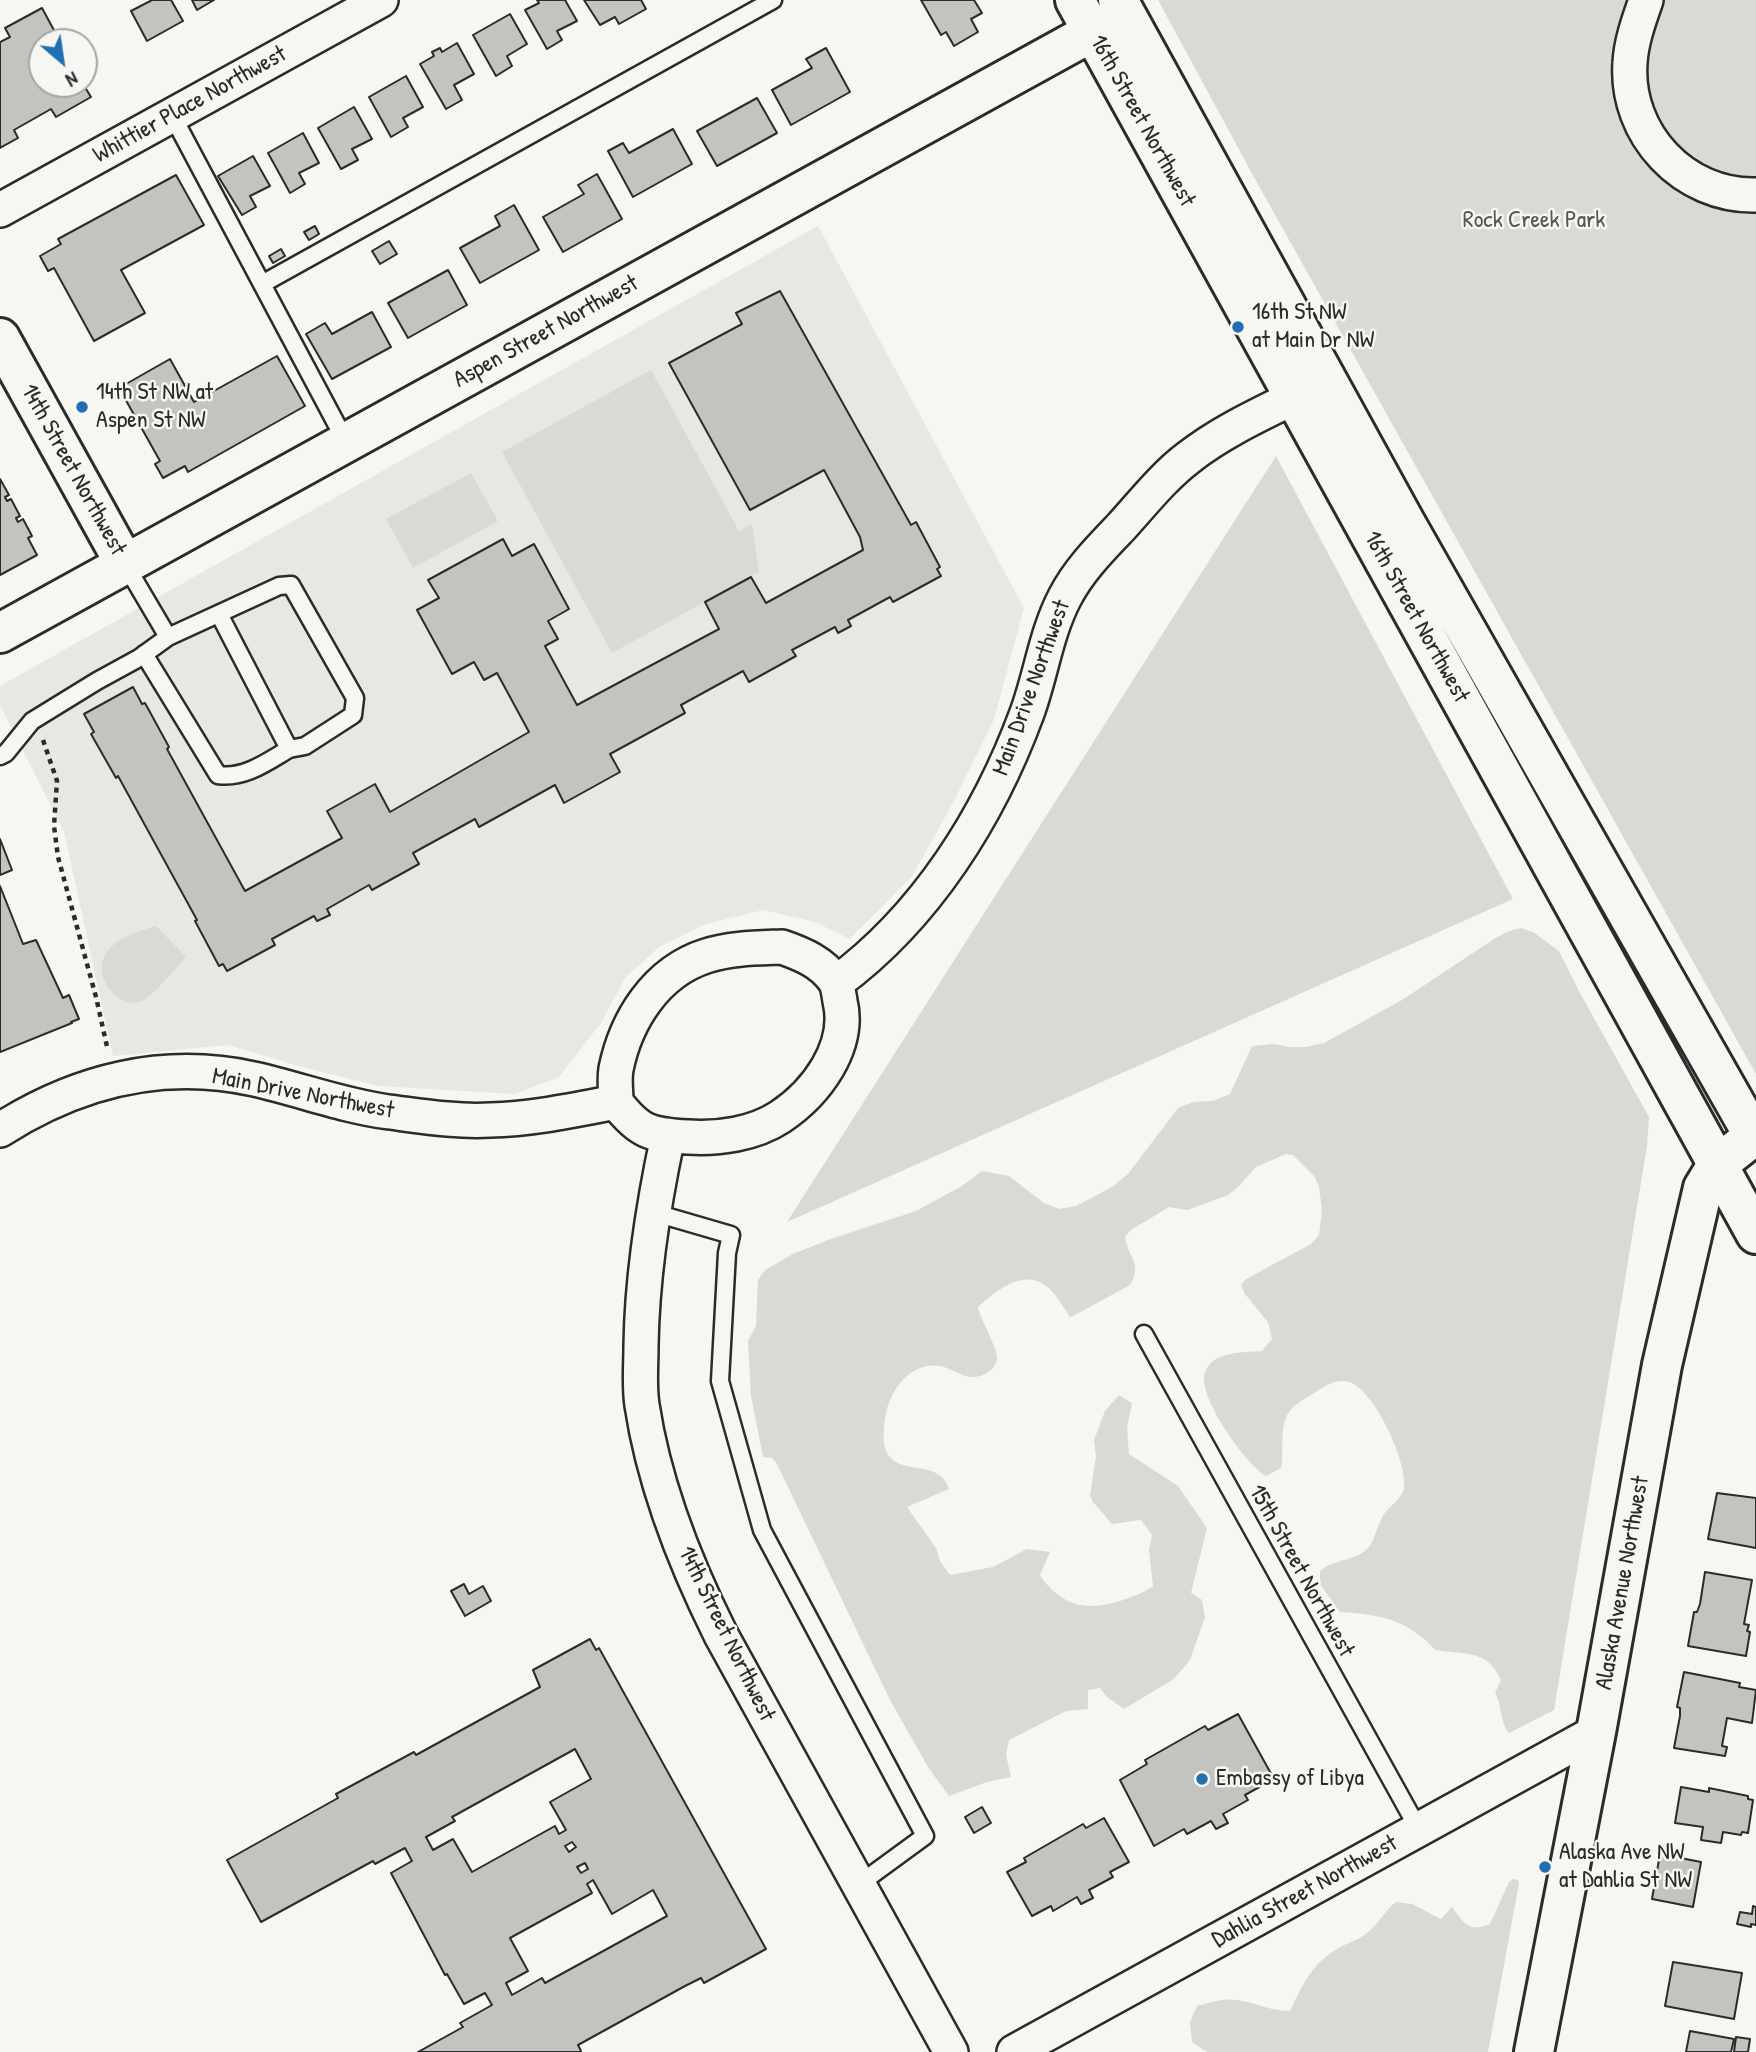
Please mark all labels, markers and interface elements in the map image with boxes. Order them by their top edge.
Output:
north arrow [28,28,98,98]
street label: 16th Street Northwest [1083,30,1201,212]
street label: Whittier Place Northwest [88,40,292,170]
text: N [61,66,83,93]
park label: Rock Creek Park [1463,207,1605,235]
street label: Aspen Street Northwest [449,269,643,395]
place label: 16th St NW at Main Dr NW [1252,299,1374,355]
marker: 16th St NW at Main Dr NW [1230,319,1246,335]
street label: 14th Street Northwest [14,379,132,561]
place label: 14th St NW at Aspen St NW [96,379,213,435]
marker: 14th St NW at Aspen St NW [74,399,90,415]
street label: 16th Street Northwest [1357,526,1475,708]
street label: Main Drive Northwest [987,596,1077,780]
street label: Main Drive Northwest [210,1062,396,1126]
street label: Alaska Avenue Northwest [1590,1474,1656,1692]
street label: 15th Street Northwest [1242,1480,1360,1662]
street label: 14th Street Northwest [671,1542,781,1726]
place label: Embassy of Libya [1216,1765,1364,1793]
marker: Embassy of Libya [1194,1771,1210,1787]
street label: Dahlia Street Northwest [1207,1829,1403,1955]
place label: Alaska Ave NW at Dahlia St NW [1559,1839,1692,1895]
marker: Alaska Ave NW at Dahlia St NW [1537,1859,1553,1875]

